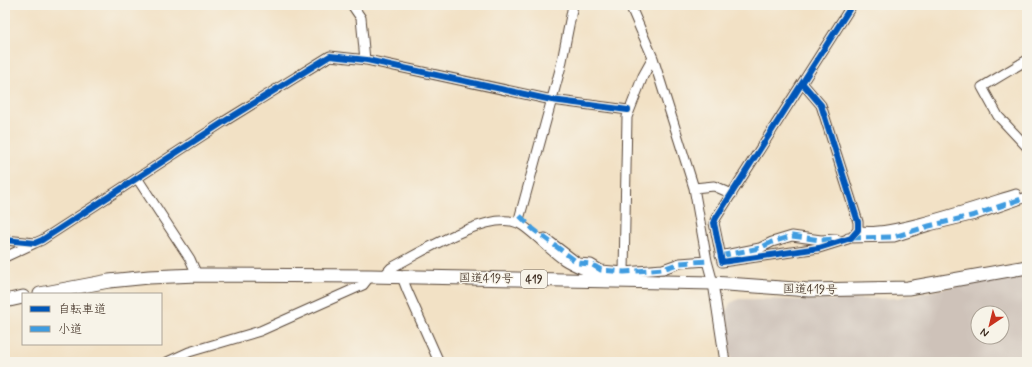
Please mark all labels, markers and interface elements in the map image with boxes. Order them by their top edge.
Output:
road number: 419 [521,270,547,288]
street label: 国道419号 [459,271,513,287]
street label: 国道419号 [783,282,837,298]
legend [22,293,162,345]
text: 自転車道 [58,302,106,318]
north arrow [970,305,1010,345]
text: 小道 [58,322,82,338]
text: N [978,325,992,340]

